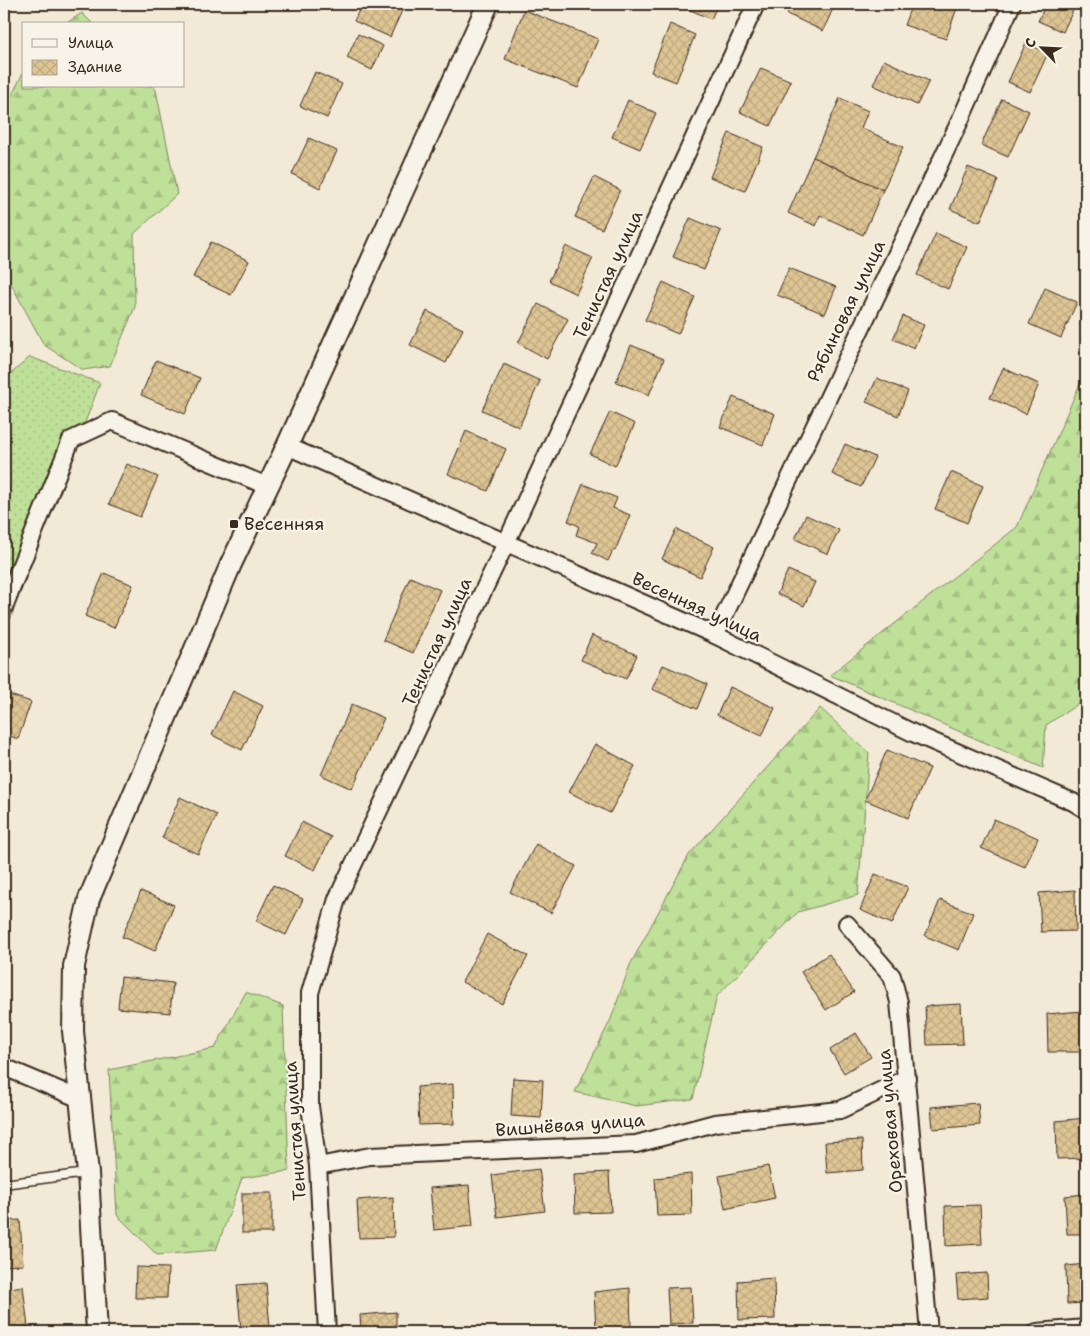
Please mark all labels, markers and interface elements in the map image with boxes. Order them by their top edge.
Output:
legend [22,22,185,88]
north arrow [1018,22,1068,72]
text: Улица [68,33,114,53]
text: С [1020,35,1040,50]
text: Здание [68,57,122,77]
street label: Тенистая улица [568,207,648,343]
street label: Рябиновая улица [801,236,891,386]
place label: Весенняя [244,512,324,536]
marker: Весенняя [228,518,240,530]
street label: Весенняя улица [628,566,766,648]
street label: Тенистая улица [397,574,477,710]
street label: Ореховая улица [872,1048,908,1194]
street label: Тенистая улица [278,1060,312,1202]
street label: Вишнёвая улица [495,1108,645,1142]

